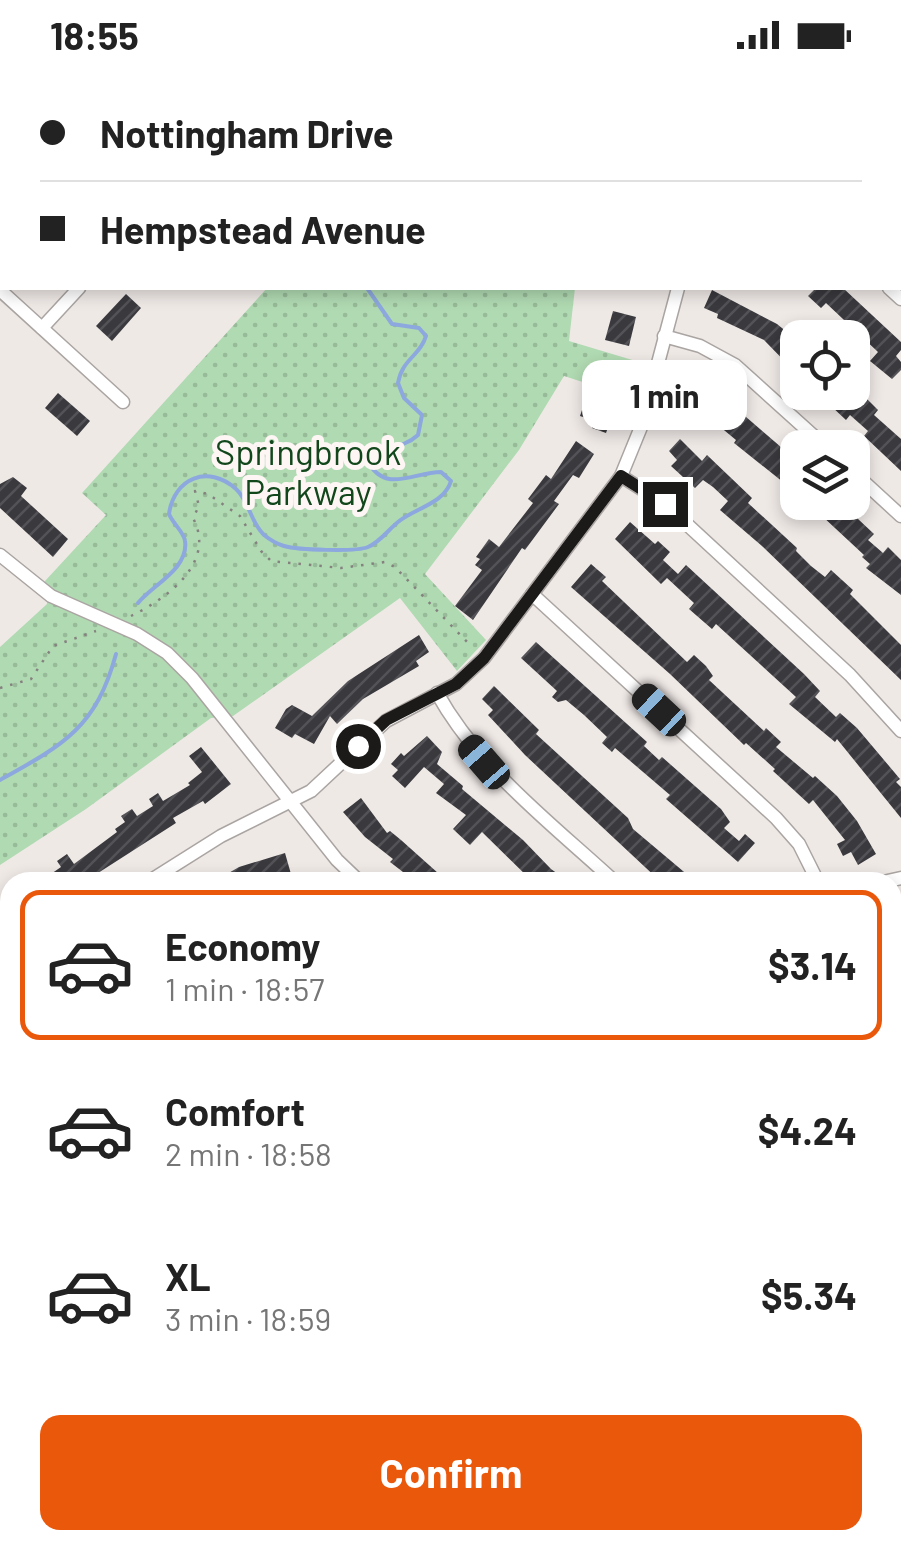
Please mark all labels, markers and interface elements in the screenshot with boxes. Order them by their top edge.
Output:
text: 18:55 [50,12,139,58]
text: Nottingham Drive [100,110,394,156]
text: Hempstead Avenue [100,206,426,252]
map controls [780,320,870,520]
button: locate [780,320,870,410]
callout: 1 min [582,359,748,429]
text: 1 min [629,376,700,414]
park label: Springbrook Parkway [215,430,401,512]
button: layers [780,430,870,520]
route end [643,482,688,527]
car [627,679,691,741]
route start [336,724,381,769]
car [453,730,515,794]
icon: car [45,920,135,1010]
text: Economy [165,923,320,969]
text: $3.14 [768,942,857,988]
text: 1 min · 18:57 [165,969,324,1007]
icon: car [45,1085,135,1175]
text: Comfort [165,1088,305,1134]
text: $4.24 [758,1107,857,1153]
text: 2 min · 18:58 [165,1134,332,1172]
icon: car [45,1250,135,1340]
text: XL [165,1253,211,1299]
text: $5.34 [761,1272,857,1318]
text: 3 min · 18:59 [165,1299,331,1337]
button: Confirm [40,1415,862,1530]

